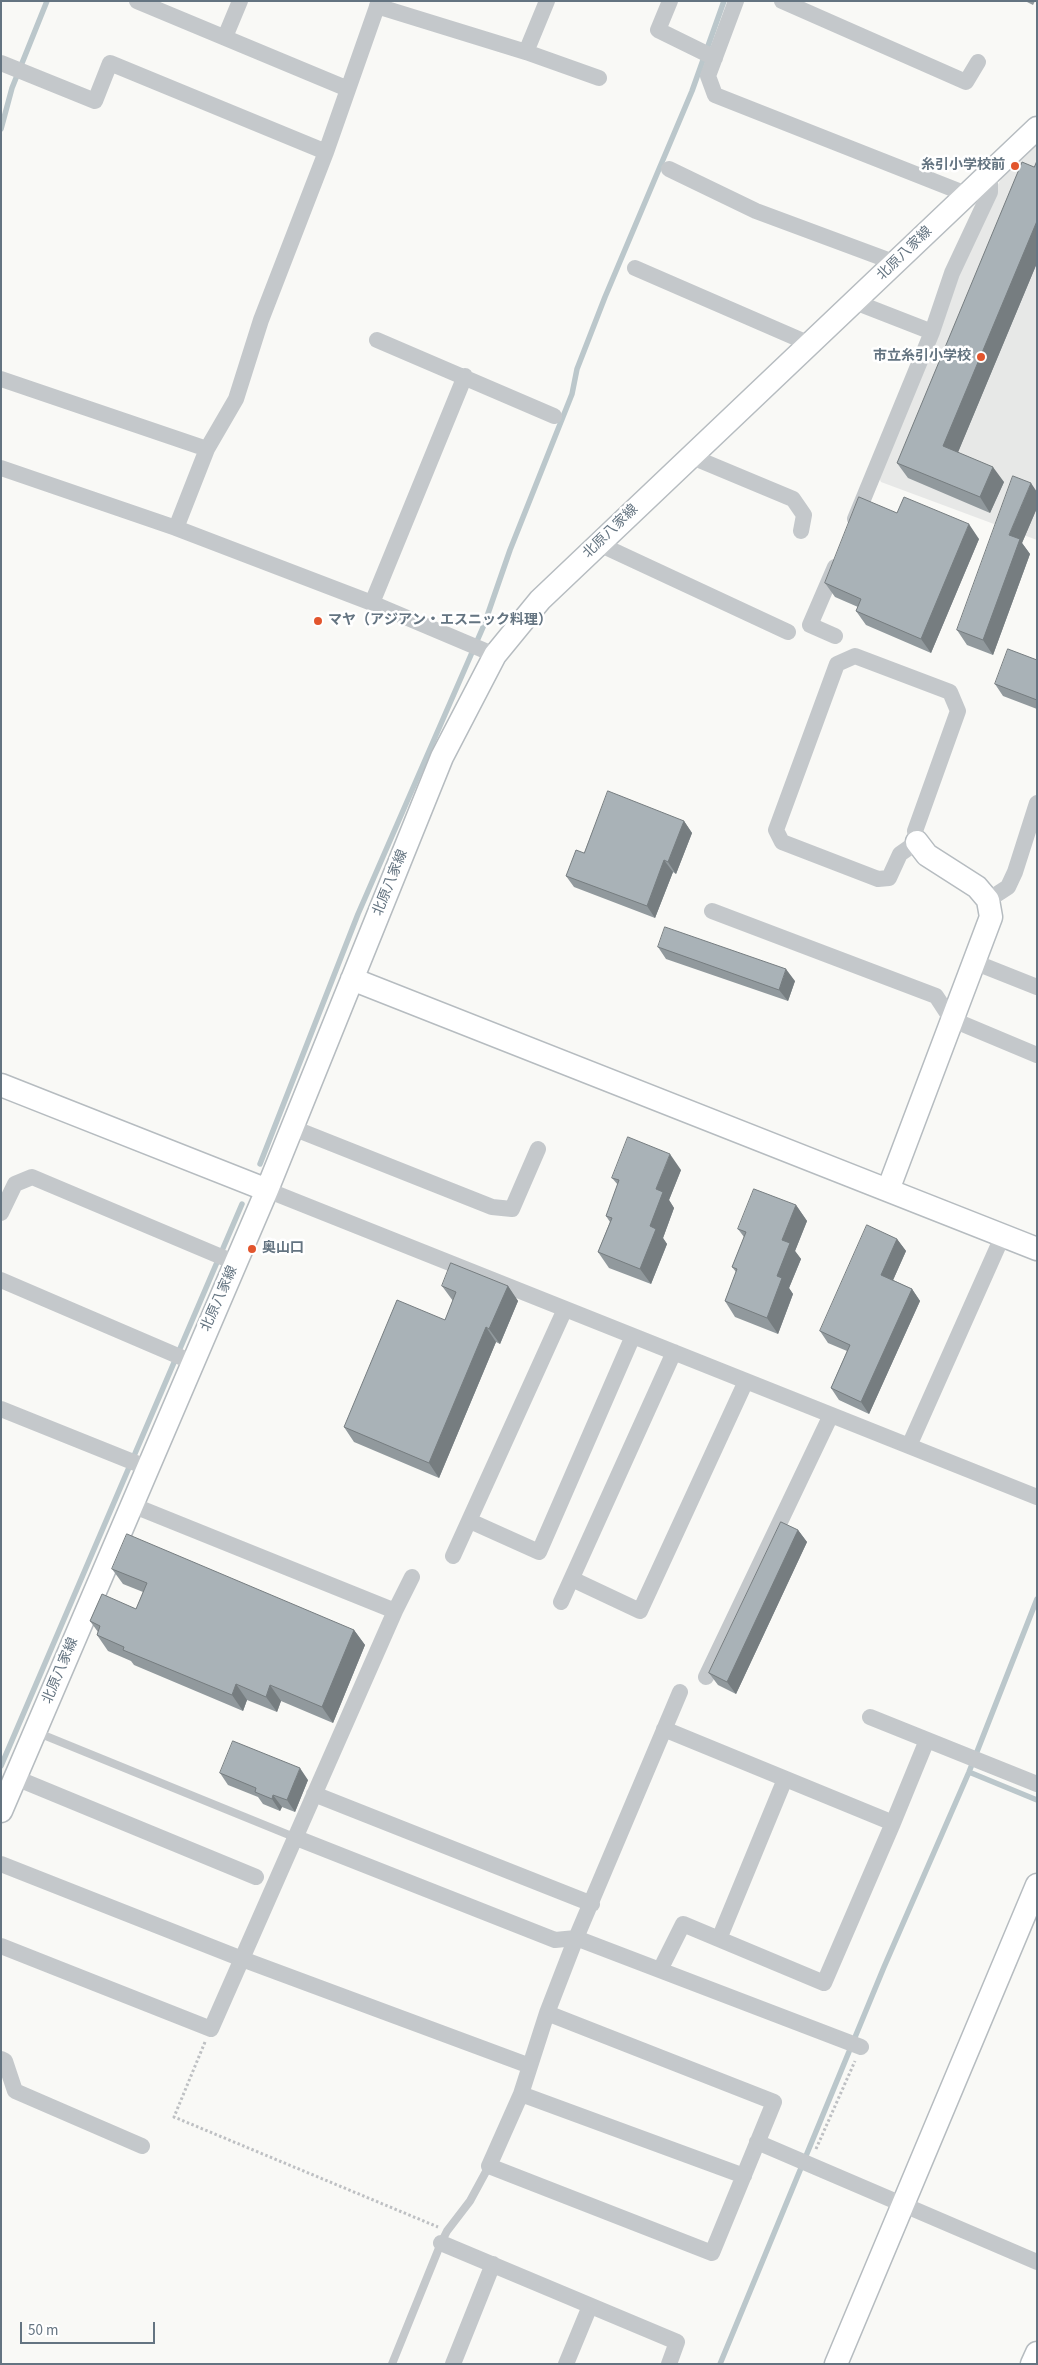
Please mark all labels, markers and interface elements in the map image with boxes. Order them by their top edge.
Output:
place label: 糸引小学校前 [921,158,1005,174]
marker: 糸引小学校前 [1009,160,1021,172]
street label: 北原八家線 [874,224,936,284]
place label: 市立糸引小学校 [873,349,971,365]
marker: 市立糸引小学校 [975,351,987,363]
street label: 北原八家線 [580,502,642,562]
place label: マヤ（アジアン・エスニック料理） [328,613,552,629]
marker: マヤ（アジアン・エスニック料理） [312,615,324,627]
street label: 北原八家線 [370,847,412,919]
place label: 奥山口 [262,1241,304,1257]
marker: 奥山口 [246,1243,258,1255]
street label: 北原八家線 [198,1264,242,1334]
street label: 北原八家線 [40,1636,82,1706]
scale bar [22,2312,158,2344]
text: 50 m [28,2320,58,2341]

